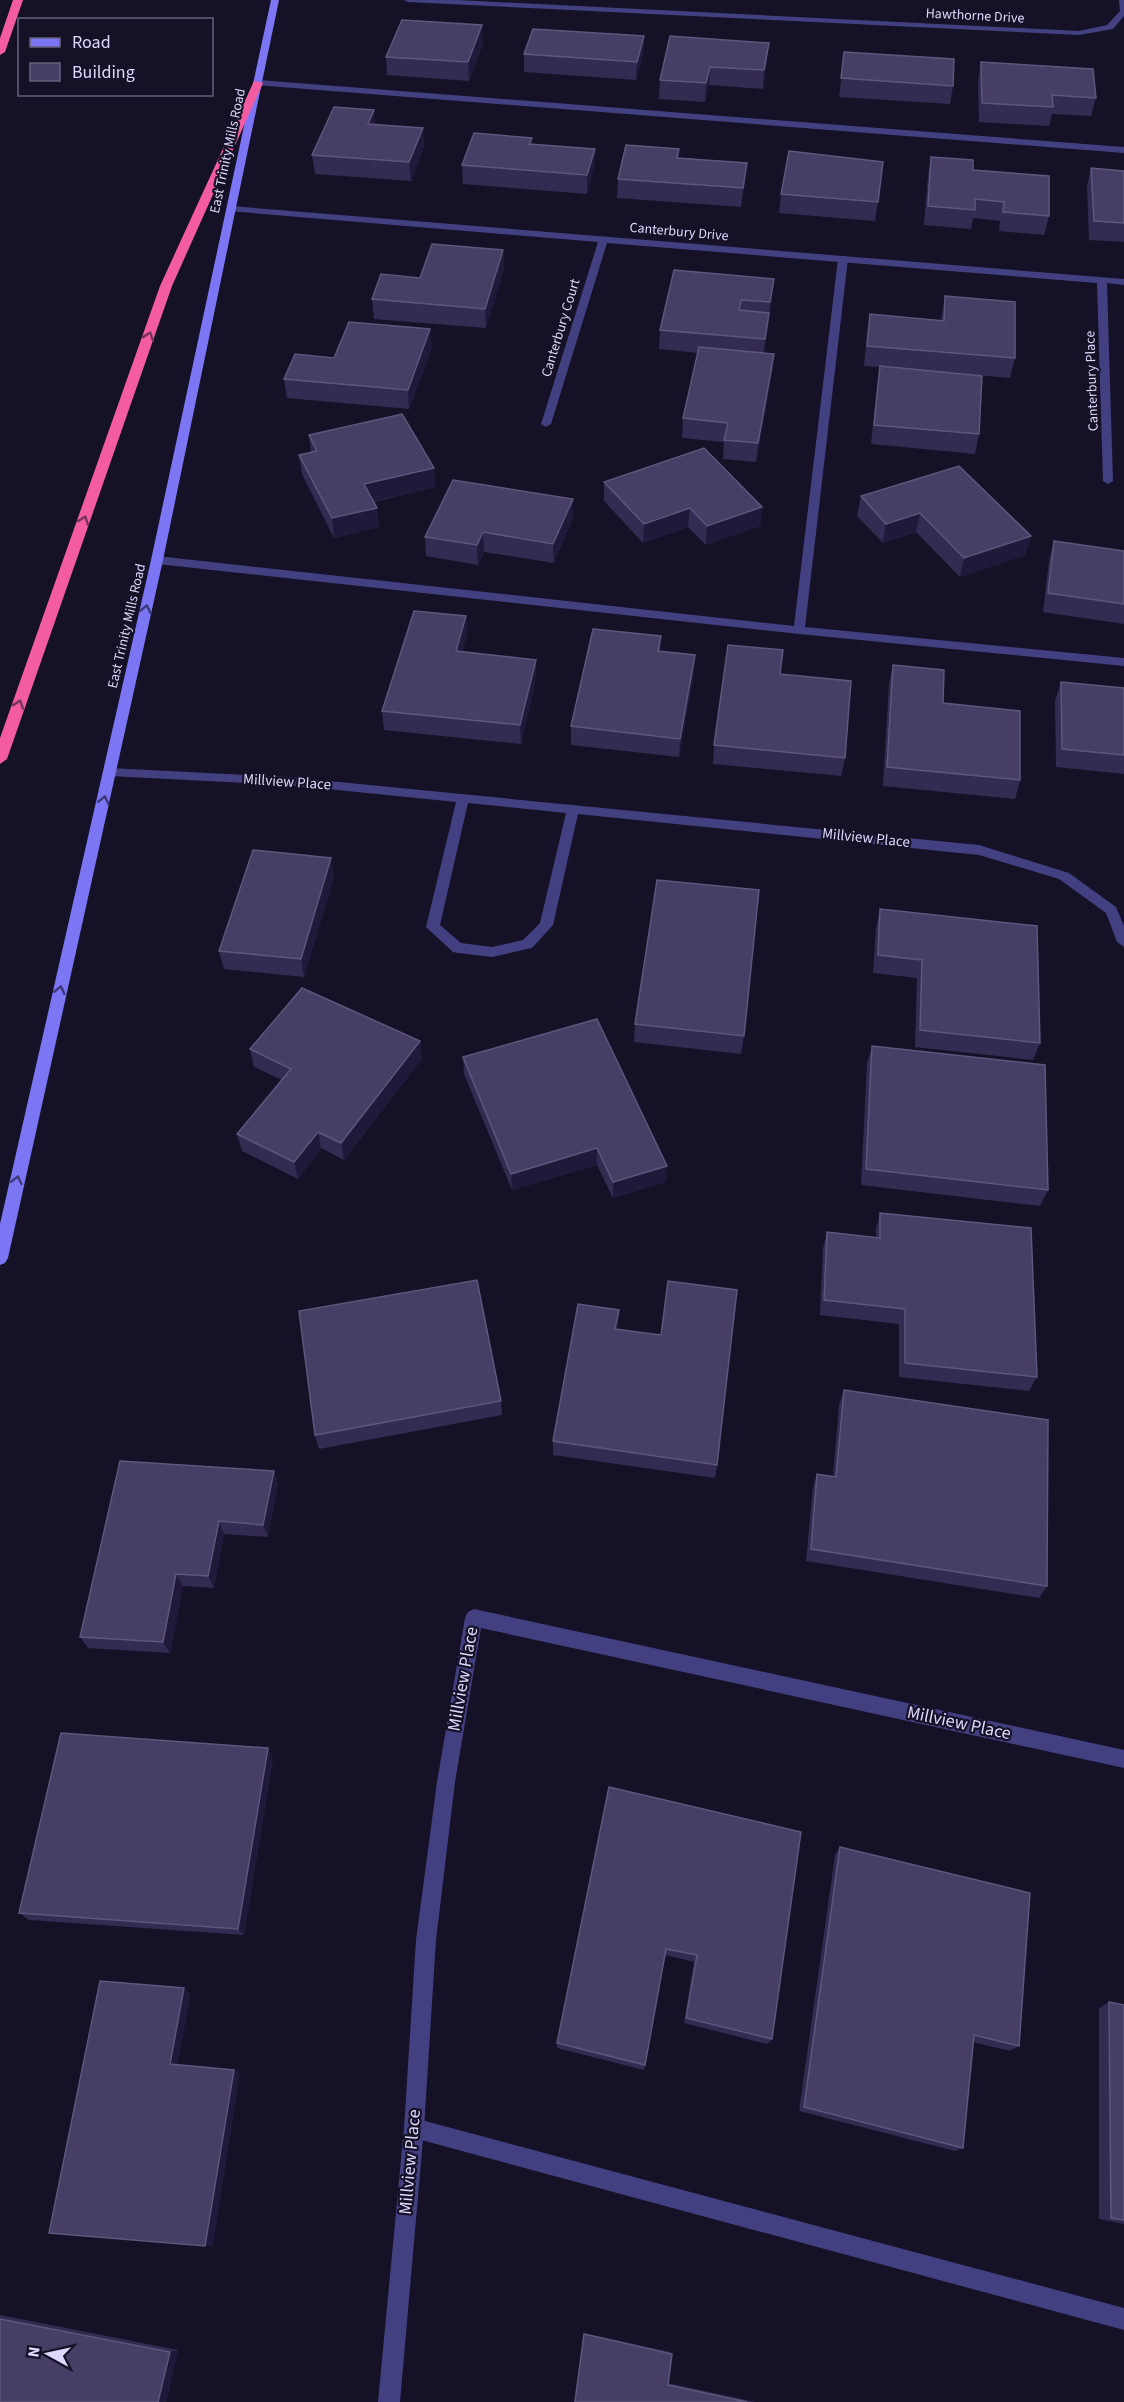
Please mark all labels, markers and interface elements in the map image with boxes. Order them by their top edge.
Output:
street label: Hawthorne Drive [925,3,1025,29]
legend [18,18,213,96]
text: Road [72,30,111,55]
text: Building [72,60,135,85]
street label: East Trinity Mills Road [205,87,251,215]
street label: Canterbury Drive [629,218,729,246]
street label: Canterbury Court [537,276,586,380]
street label: Canterbury Place [1080,330,1104,432]
one-way arrow [141,331,154,342]
one-way arrow [77,515,90,525]
street label: East Trinity Mills Road [103,562,151,690]
one-way arrow [139,605,152,615]
one-way arrow [12,699,25,709]
street label: Millview Place [242,768,332,796]
one-way arrow [96,795,109,805]
street label: Millview Place [821,823,911,853]
one-way arrow [53,985,66,995]
one-way arrow [10,1175,23,1185]
street label: Millview Place [442,1625,484,1733]
street label: Millview Place [905,1700,1013,1746]
street label: Millview Place [393,2108,427,2216]
north arrow [18,2324,78,2384]
text: N [23,2345,46,2359]

